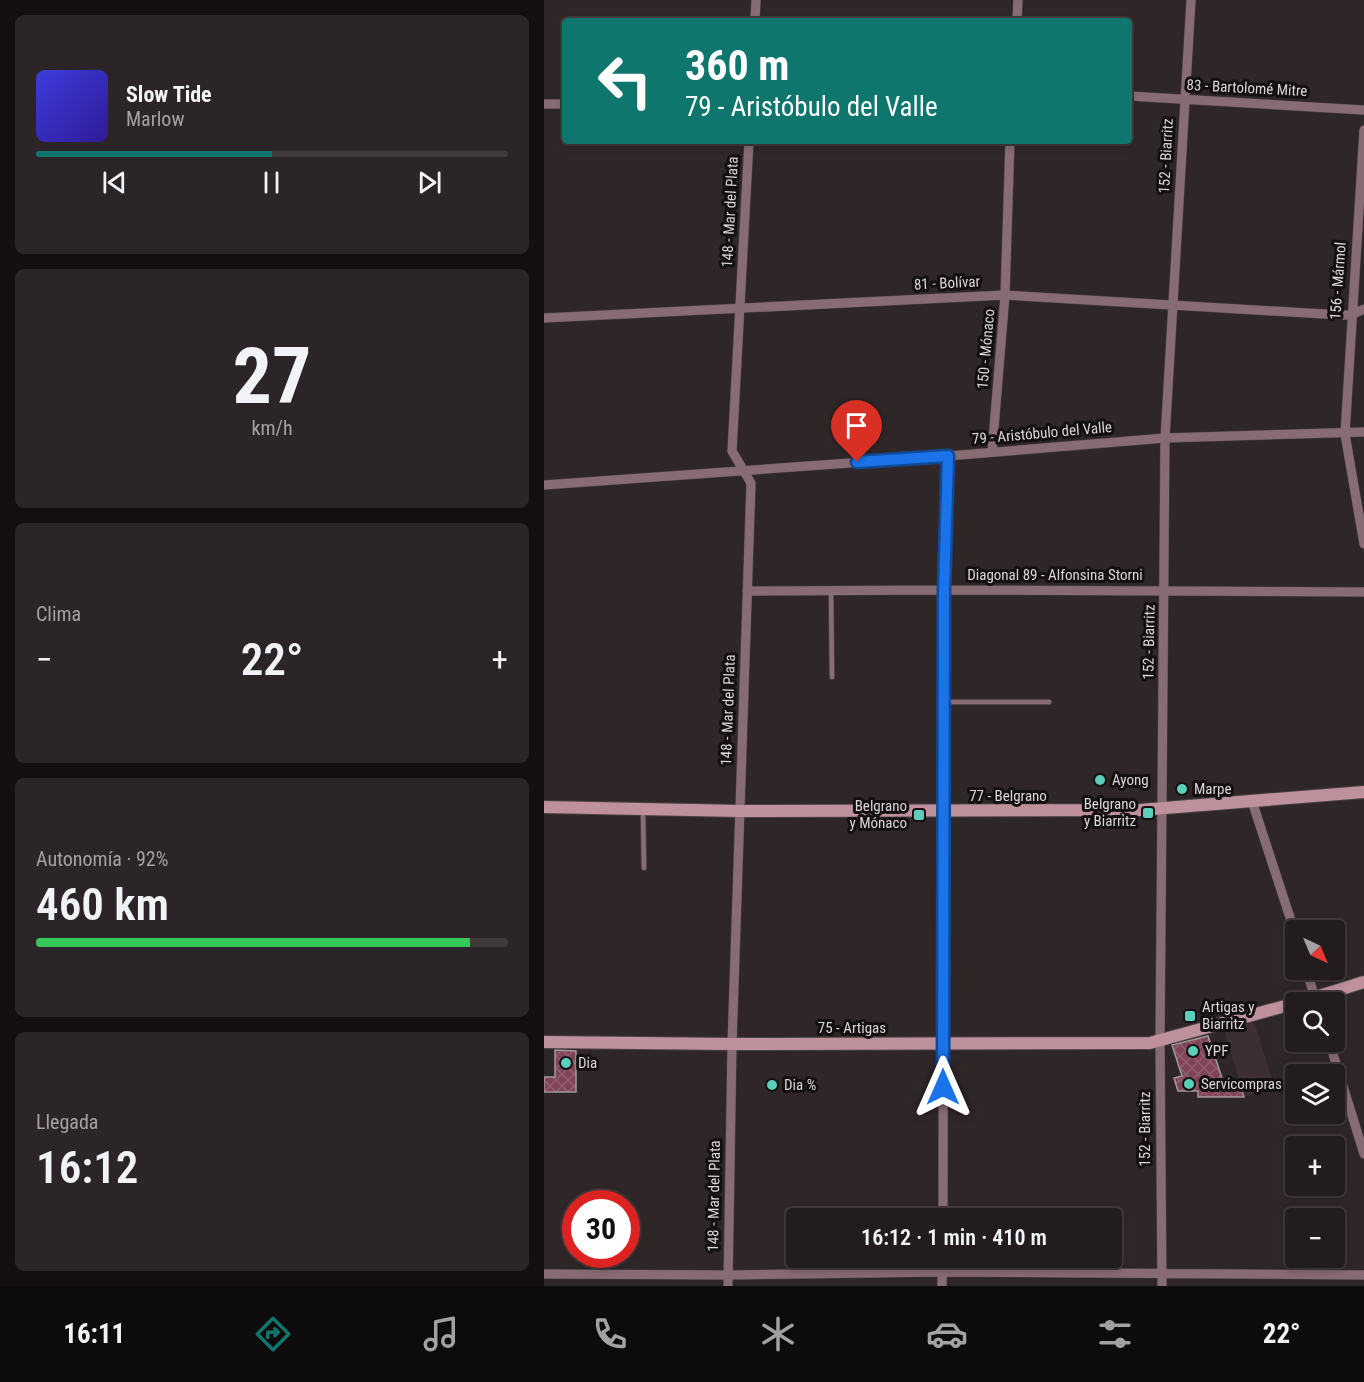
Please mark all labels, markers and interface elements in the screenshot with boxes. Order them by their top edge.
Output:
text: 360 m [685,41,790,90]
icon: left [586,42,664,120]
street label: 83 - Bartolomé Mitre [1186,76,1308,100]
text: Slow Tide [126,82,212,107]
text: 79 - Aristóbulo del Valle [685,91,938,123]
text: Marlow [126,107,184,131]
street label: 152 - Biarritz [1155,118,1177,194]
street label: 148 - Mar del Plata [718,156,742,268]
icon: previous [98,166,131,199]
icon: pause [255,166,288,199]
icon: next [413,166,446,199]
street label: 156 - Mármol [1326,241,1350,321]
street label: 81 - Bolívar [913,272,981,294]
street label: 150 - Mónaco [974,308,998,390]
text: 27 [233,331,311,422]
pin [831,400,882,462]
icon: arrive [840,409,873,442]
text: km/h [251,416,293,440]
street label: 79 - Aristóbulo del Valle [971,418,1113,448]
street label: Diagonal 89 - Alfonsina Storni [967,566,1143,584]
text: Clima [36,602,81,626]
street label: 152 - Biarritz [1139,604,1159,680]
text: 22° [241,633,303,686]
text: − [36,640,53,679]
text: + [492,640,508,679]
street label: 148 - Mar del Plata [717,654,739,766]
place label: Ayong [1112,771,1149,789]
marker: Ayong [1093,773,1107,787]
place label: Marpe [1194,780,1232,798]
marker: Marpe [1175,782,1189,796]
street label: 77 - Belgrano [969,787,1047,805]
place label: Belgrano y Biarritz [1084,795,1136,830]
place label: Belgrano y Mónaco [850,797,907,832]
marker: Belgrano y Biarritz [1141,806,1155,820]
marker: Belgrano y Mónaco [912,808,926,822]
text: Autonomía · 92% [36,847,168,871]
text: 460 km [36,878,169,931]
north arrow [1285,920,1345,980]
map controls [1285,920,1345,1268]
button: search [1285,992,1345,1052]
place label: Artigas y Biarritz [1202,998,1255,1033]
marker: Artigas y Biarritz [1183,1009,1197,1023]
street label: 75 - Artigas [818,1019,886,1037]
place label: YPF [1205,1042,1228,1060]
marker: YPF [1186,1044,1200,1058]
place label: Dia [578,1054,597,1072]
position arrow [911,1055,975,1119]
marker: Dia [559,1056,573,1070]
button: layers [1285,1064,1345,1124]
place label: Servicompras [1201,1075,1282,1093]
place label: Dia % [784,1076,816,1094]
marker: Servicompras [1182,1077,1196,1091]
marker: Dia % [765,1078,779,1092]
street label: 152 - Biarritz [1136,1091,1154,1167]
text: Llegada [36,1110,98,1134]
button: + [1285,1136,1345,1196]
street label: 148 - Mar del Plata [704,1140,724,1252]
text: 16:12 [36,1141,138,1194]
speed limit sign: 30 [562,1190,640,1268]
button: − [1285,1208,1345,1268]
text: 16:12 · 1 min · 410 m [861,1225,1047,1250]
icon: directions [252,1313,294,1355]
icon: music [420,1313,462,1355]
icon: phone [589,1313,631,1355]
icon: climate [757,1313,799,1355]
icon: car [926,1313,968,1355]
icon: filters [1094,1313,1136,1355]
text: 16:11 [63,1318,125,1350]
text: 22° [1263,1318,1301,1350]

